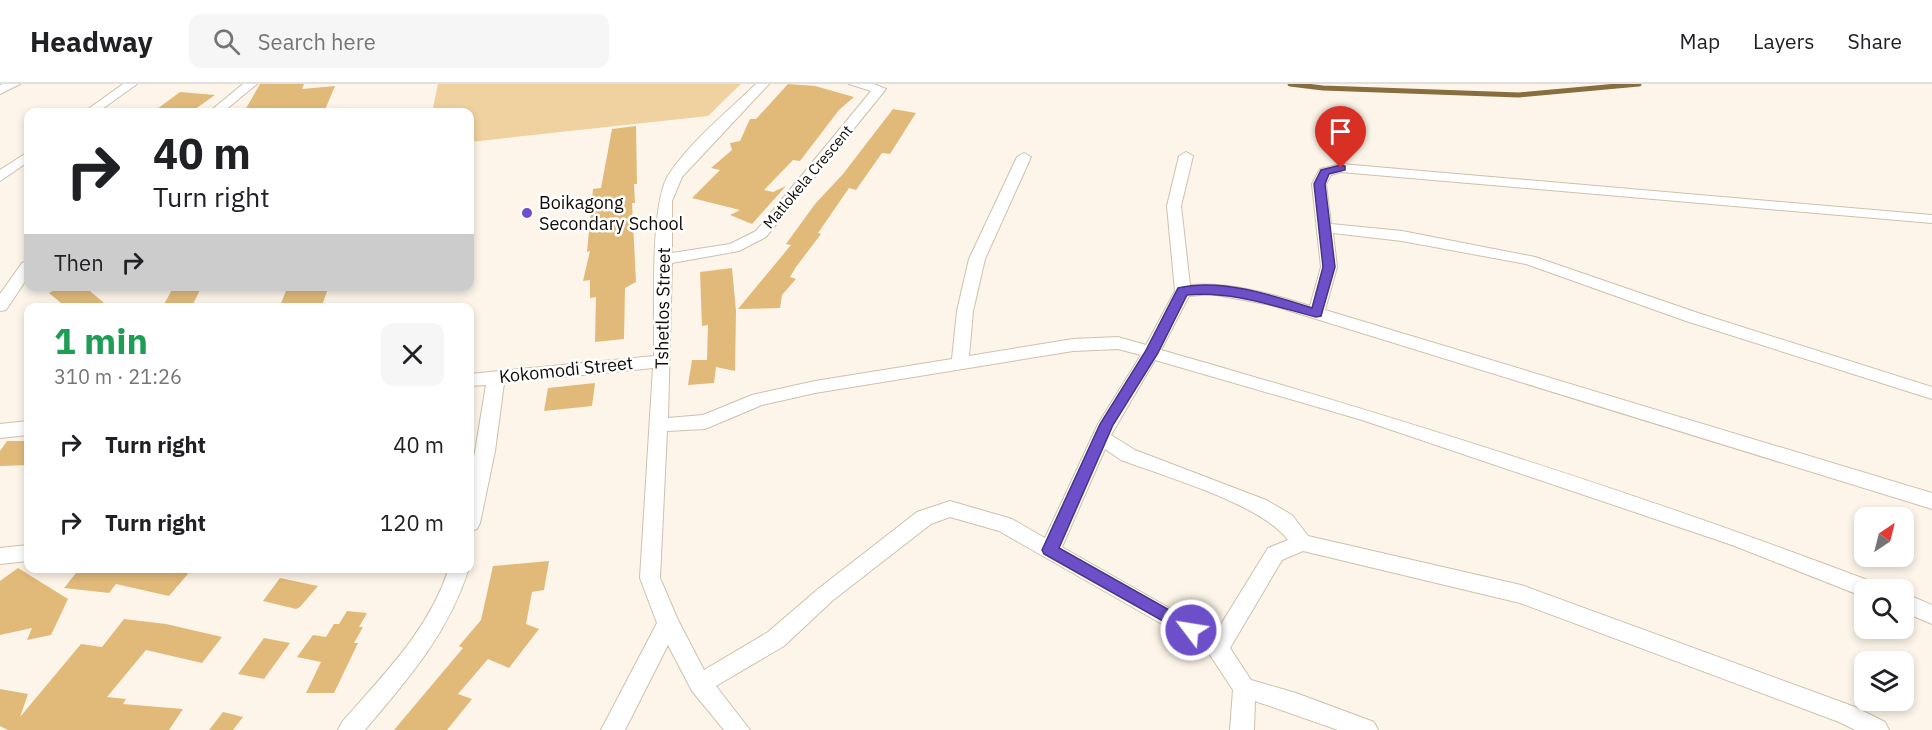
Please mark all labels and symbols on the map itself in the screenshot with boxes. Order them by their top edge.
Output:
pin [1315,106,1366,168]
street label: Matlokela Crescent [759,121,856,232]
place label: Boikagong Secondary School [539,191,684,235]
marker: Boikagong Secondary School [520,206,534,220]
street label: Tshetlos Street [650,247,675,369]
street label: Kokomodi Street [498,351,634,388]
north arrow [1854,507,1914,567]
position arrow [1159,598,1223,662]

